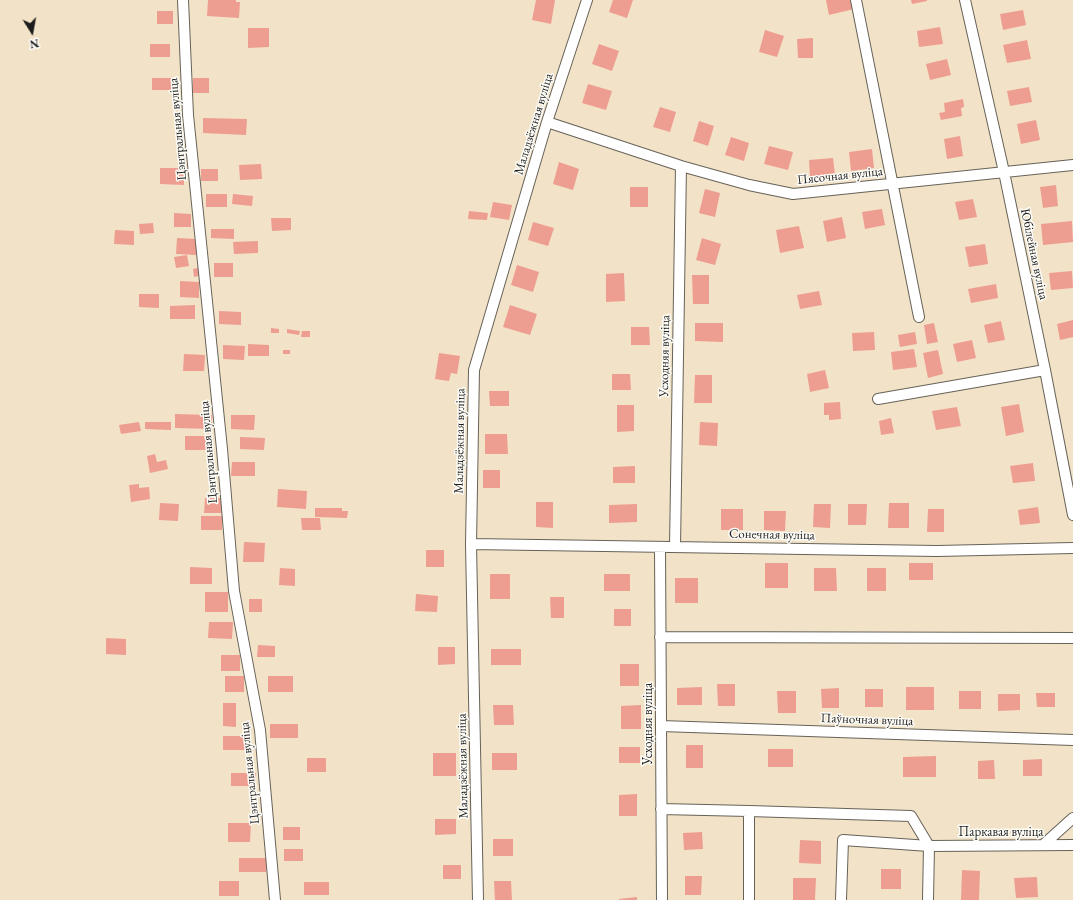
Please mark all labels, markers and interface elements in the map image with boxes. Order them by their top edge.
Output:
north arrow [12,12,52,52]
text: N [29,36,40,52]
street label: Маладзёжная вуліца [511,71,557,177]
street label: Цэнтральная вуліца [166,77,190,181]
street label: Пясочная вуліца [796,164,884,188]
street label: Юбілейная вуліца [1017,207,1051,301]
street label: Усходняя вуліца [656,315,674,397]
street label: Маладзёжная вуліца [451,388,469,494]
street label: Цэнтральная вуліца [197,400,221,504]
street label: Сонечная вуліца [729,526,815,544]
street label: Усходняя вуліца [640,683,656,765]
street label: Паўночная вуліца [820,711,914,729]
street label: Маладзёжная вуліца [454,713,472,819]
street label: Цэнтральная вуліца [237,721,263,825]
street label: Паркавая вуліца [958,824,1044,840]

